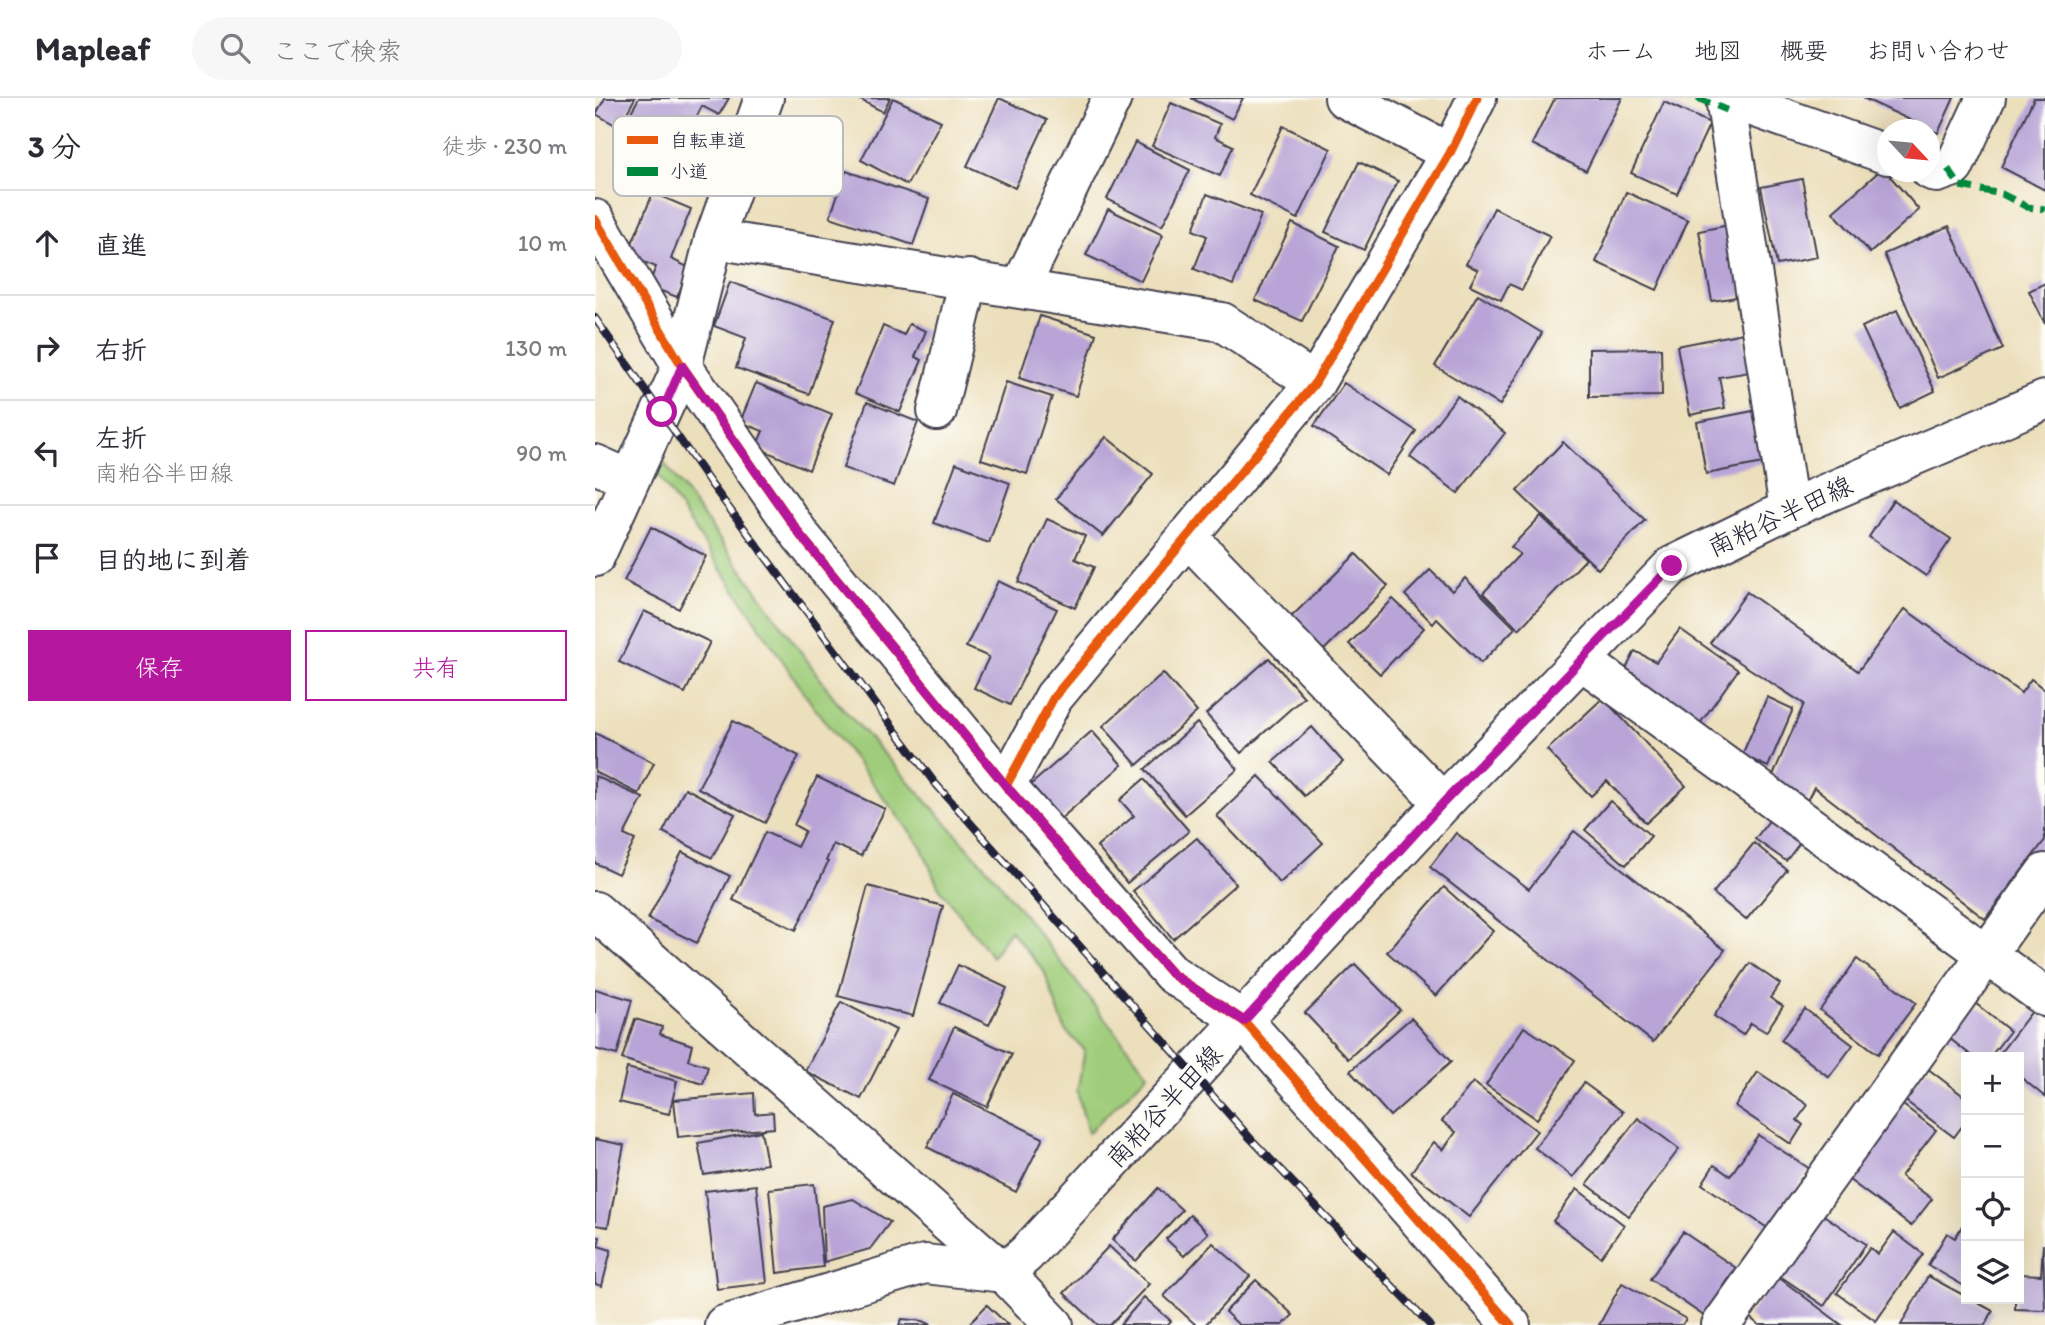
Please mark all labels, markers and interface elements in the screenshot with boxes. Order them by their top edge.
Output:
search box [192,17,682,80]
text: Mapleaf [35,29,150,68]
icon: search [216,29,254,67]
text: ここで検索 [272,35,402,67]
text: ホーム [1585,36,1656,65]
text: 地図 [1694,36,1742,65]
text: 概要 [1780,36,1828,65]
text: お問い合わせ [1866,36,2010,65]
legend [613,116,843,196]
north arrow [1877,119,1940,182]
text: 3 分 [28,128,81,165]
text: 自転車道 [670,129,746,152]
text: 徒歩 · 230 m [442,132,567,160]
text: 小道 [670,160,708,183]
icon: ahead [28,224,66,262]
text: 直進 [95,229,147,261]
text: 10 m [518,229,567,257]
icon: right [28,329,66,367]
text: 右折 [95,334,147,366]
text: 130 m [505,334,567,362]
route start [646,396,677,427]
text: 左折 [95,422,147,454]
icon: left [28,434,66,472]
text: 90 m [516,439,567,467]
text: 南粕谷半田線 [95,459,233,487]
street label: 南粕谷半田線 [1703,469,1857,563]
icon: arrive [28,539,66,577]
text: 目的地に到着 [95,544,251,576]
route end [1656,550,1687,581]
button: 保存 [28,630,291,701]
button: 共有 [305,630,567,701]
street label: 南粕谷半田線 [1099,1038,1229,1174]
map controls [1961,1052,2024,1304]
button: + [1961,1052,2024,1115]
button: − [1961,1115,2024,1178]
button: locate [1961,1178,2024,1241]
button: layers [1961,1241,2024,1304]

